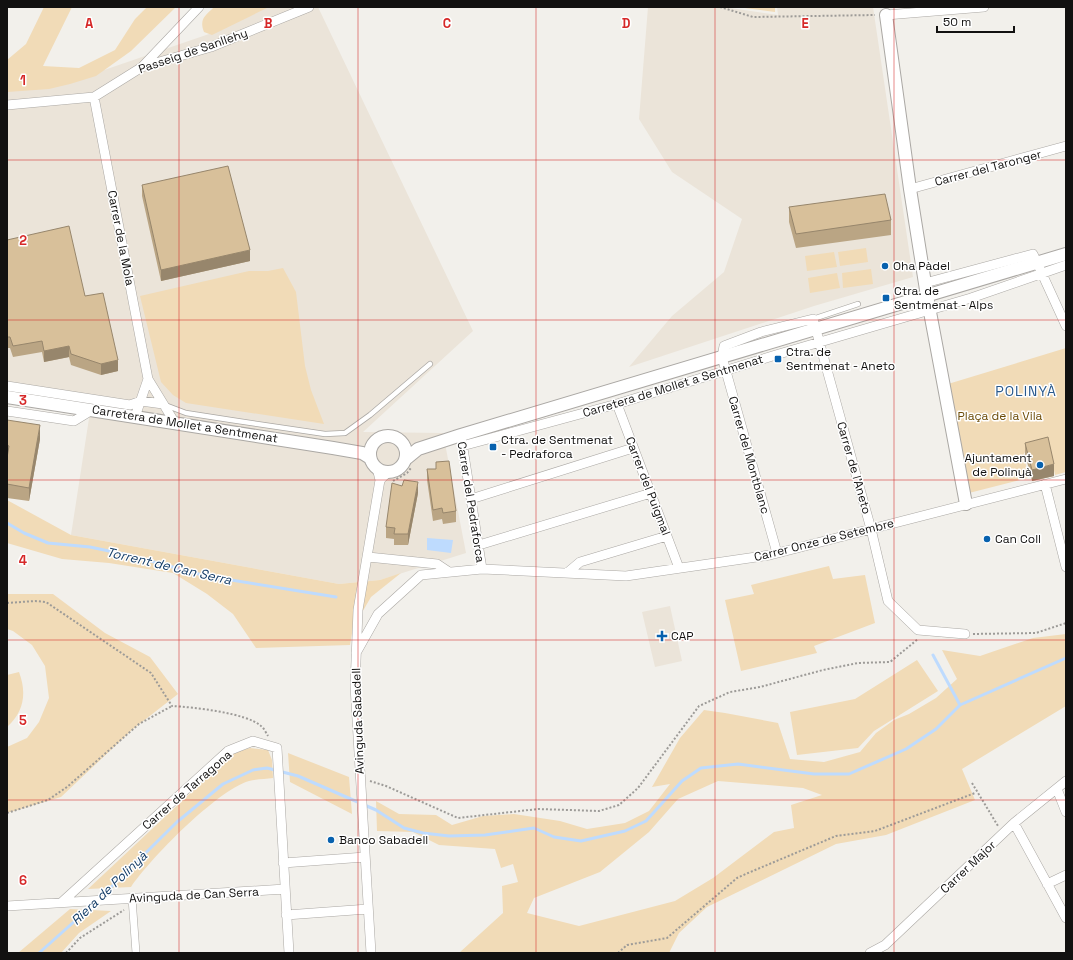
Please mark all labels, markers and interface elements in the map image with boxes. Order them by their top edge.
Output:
scale bar [937,8,1014,34]
text: 50 m [943,14,971,30]
text: A [85,15,94,32]
text: B [264,15,273,32]
text: C [443,15,451,32]
text: D [622,15,631,32]
text: E [801,15,809,32]
street label: Passeig de Sanllehy [136,25,250,77]
text: 1 [20,72,26,89]
street label: Carrer del Taronger [933,146,1044,190]
street label: Carrer de la Mola [104,189,138,287]
text: 2 [19,232,27,249]
place label: Oha Pàdel [893,258,950,274]
marker: Oha Pàdel [880,261,890,271]
place label: Ctra. de Sentmenat - Alps [894,283,993,313]
marker: Ctra. de Sentmenat - Alps [881,293,891,303]
place label: Ctra. de Sentmenat - Aneto [786,344,895,374]
street label: Carretera de Mollet a Sentmenat [581,351,765,421]
marker: Ctra. de Sentmenat - Aneto [773,354,783,364]
district label: POLINYÀ [995,382,1057,400]
text: 3 [19,392,27,409]
street label: Carrer del Montblanc [725,394,773,516]
street label: Carretera de Mollet a Sentmenat [91,401,279,447]
park label: Plaça de la Vila [958,408,1043,424]
street label: Carrer de l'Aneto [833,420,875,516]
place label: Ctra. de Sentmenat - Pedraforca [501,432,613,462]
street label: Carrer del Puigmal [622,434,674,538]
street label: Carrer del Pedraforca [454,440,488,564]
marker: Ctra. de Sentmenat - Pedraforca [488,442,498,452]
place label: Ajuntament de Polinyà [964,450,1032,480]
marker: Ajuntament de Polinyà [1035,460,1045,470]
street label: Carrer Onze de Setembre [752,515,896,565]
place label: Can Coll [995,531,1041,547]
marker: Can Coll [982,534,992,544]
water label: Torrent de Can Serra [105,543,234,589]
text: 4 [19,552,27,569]
place label: CAP [671,628,693,644]
marker: CAP [656,630,668,642]
street label: Avinguda Sabadell [348,668,368,774]
text: 5 [19,712,27,729]
street label: Carrer de Tarragona [139,747,235,833]
place label: Banco Sabadell [339,832,428,848]
marker: Banco Sabadell [326,835,336,845]
street label: Carrer Major [937,837,1000,897]
water label: Riera de Polinyà [67,847,151,929]
text: 6 [19,872,27,889]
street label: Avinguda de Can Serra [129,884,259,906]

